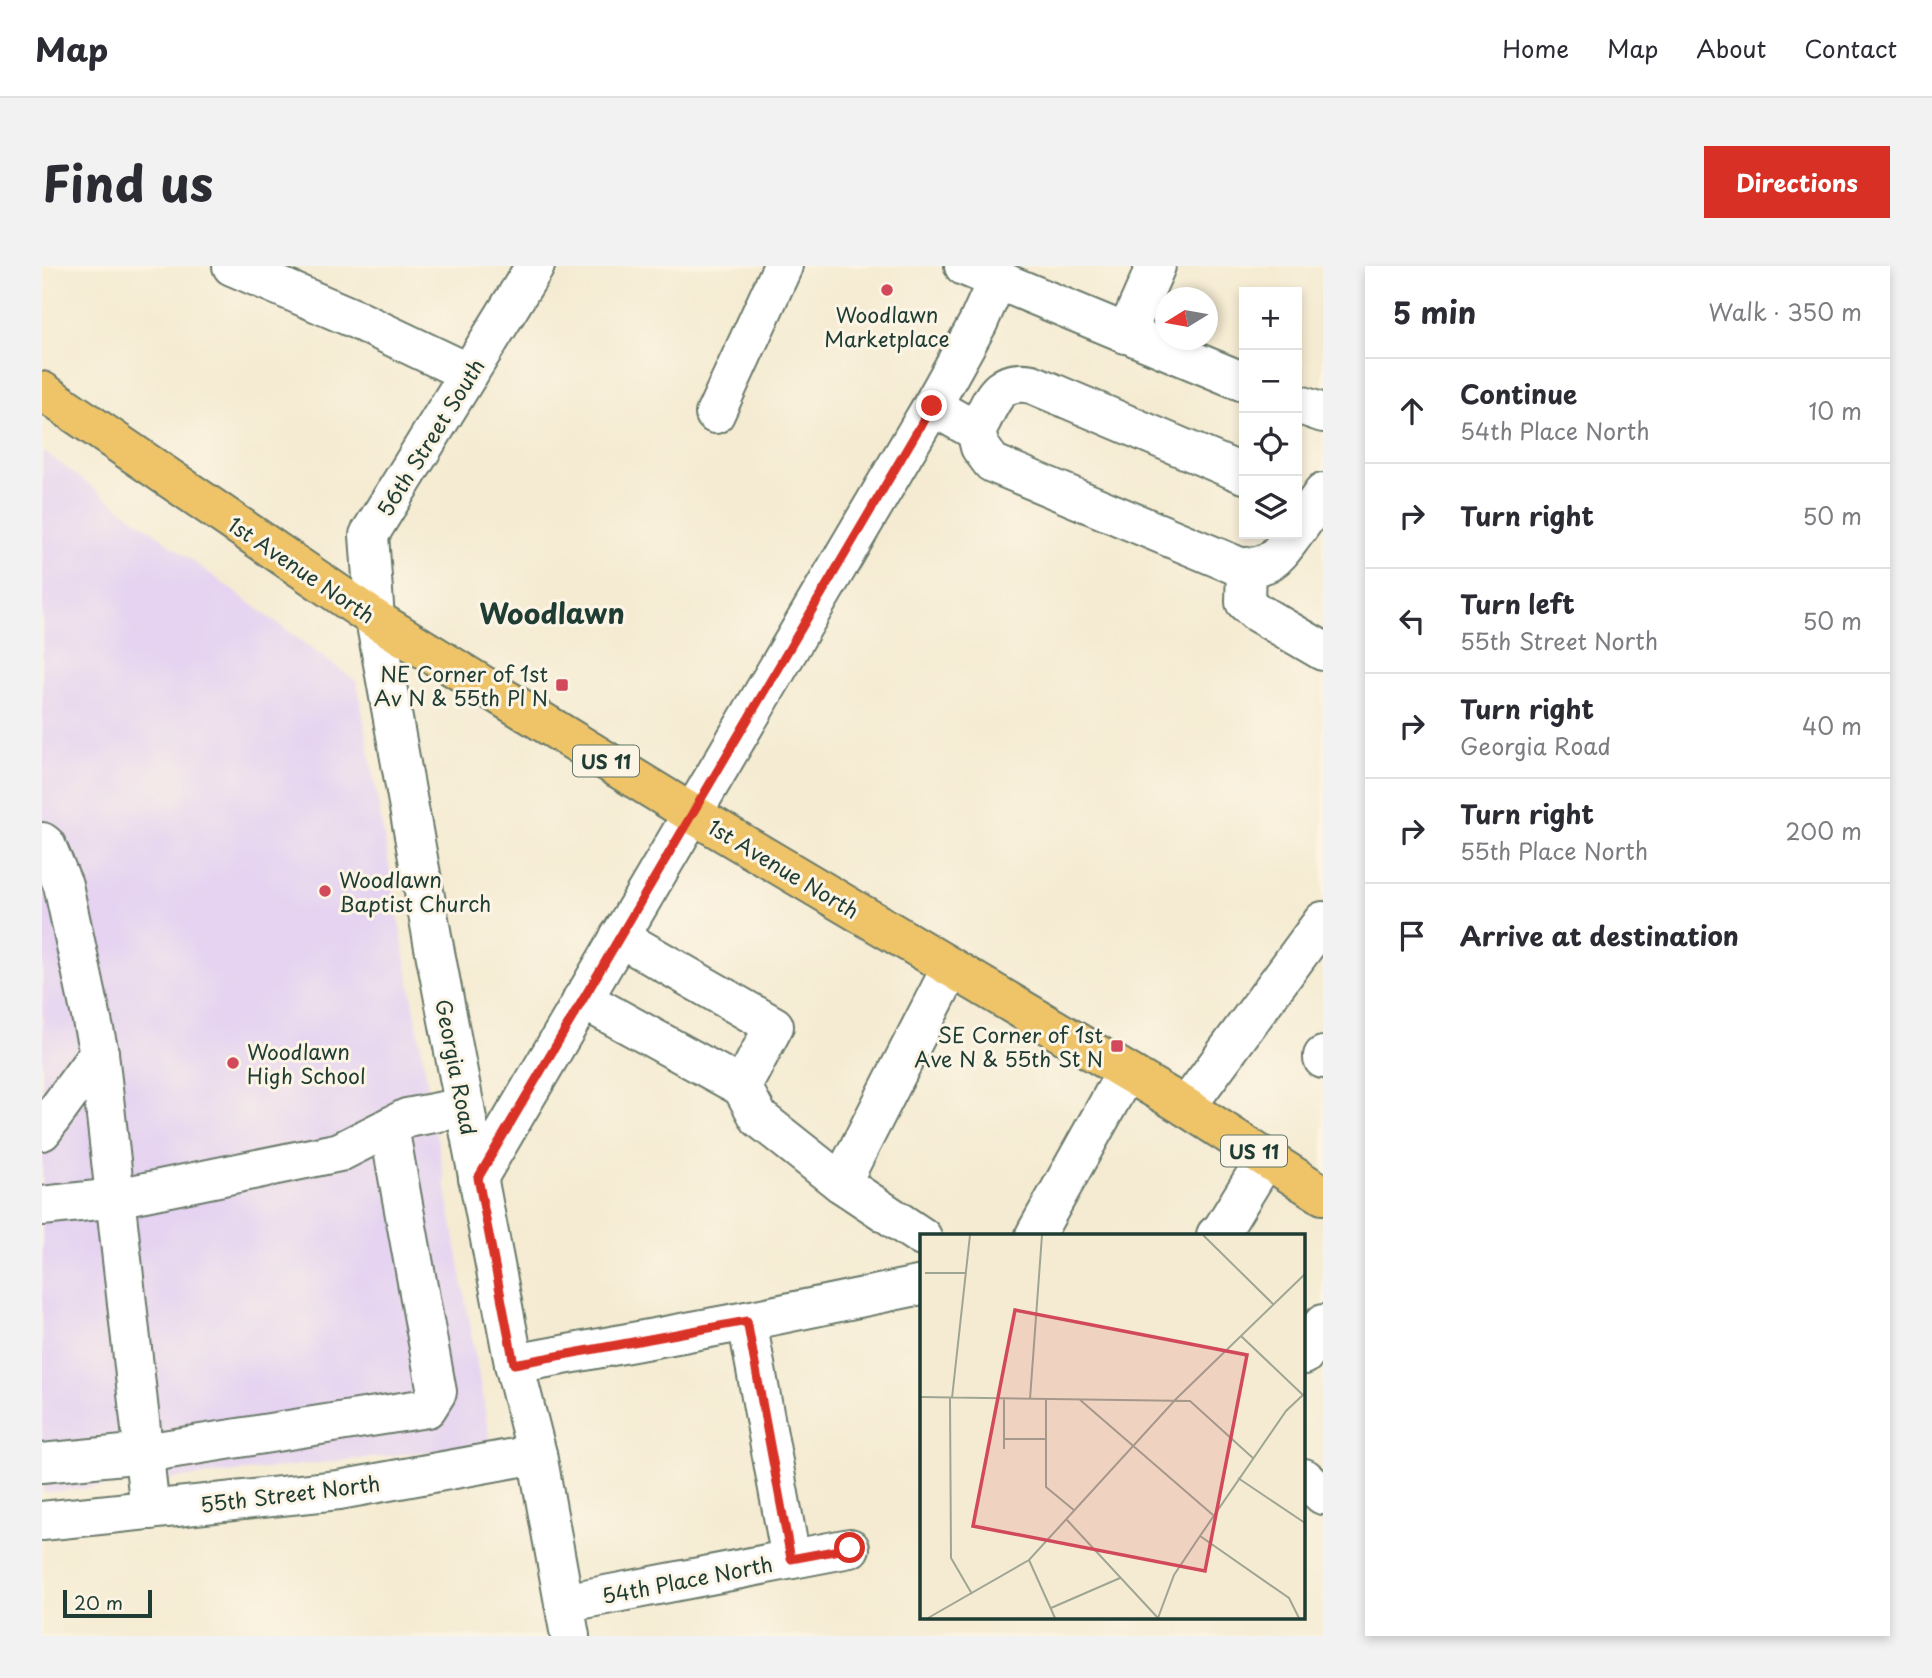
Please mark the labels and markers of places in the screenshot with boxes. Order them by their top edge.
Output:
marker: Woodlawn Marketplace [879,282,895,298]
place label: Woodlawn Marketplace [824,298,950,354]
place label: NE Corner of 1st Av N & 55th Pl N [374,657,548,713]
marker: NE Corner of 1st Av N & 55th Pl N [554,677,570,693]
place label: Woodlawn Baptist Church [339,863,491,919]
marker: Woodlawn Baptist Church [317,883,333,899]
place label: SE Corner of 1st Ave N & 55th St N [914,1018,1103,1074]
place label: Woodlawn High School [247,1035,366,1091]
marker: SE Corner of 1st Ave N & 55th St N [1109,1038,1125,1054]
marker: Woodlawn High School [225,1055,241,1071]

